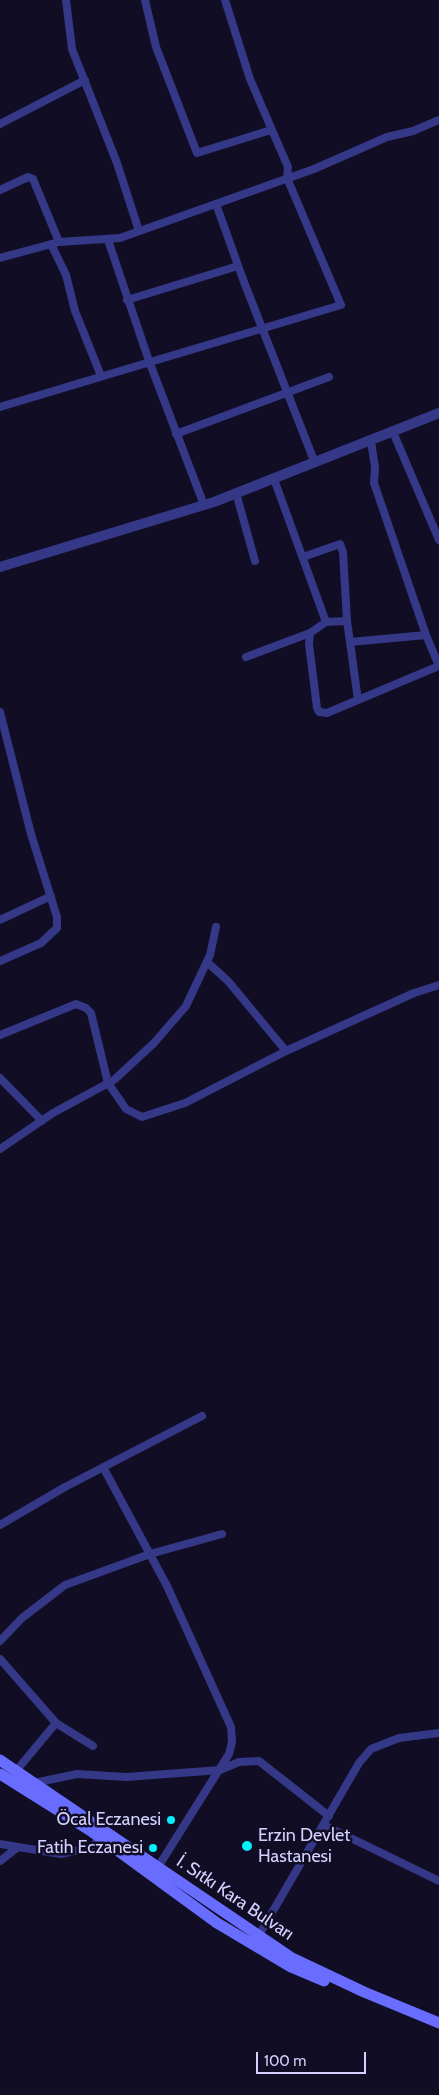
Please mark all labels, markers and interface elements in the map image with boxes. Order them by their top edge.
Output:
place label: Öcal Eczanesi [57,1809,161,1831]
marker: Öcal Eczanesi [165,1814,177,1826]
place label: Erzin Devlet Hastanesi [258,1825,350,1868]
place label: Fatih Eczanesi [37,1837,143,1859]
marker: Erzin Devlet Hastanesi [240,1839,254,1853]
marker: Fatih Eczanesi [147,1842,159,1854]
street label: İ. Sıtkı Kara Bulvarı [172,1851,298,1945]
scale bar [259,2042,369,2074]
text: 100 m [264,2052,306,2070]

